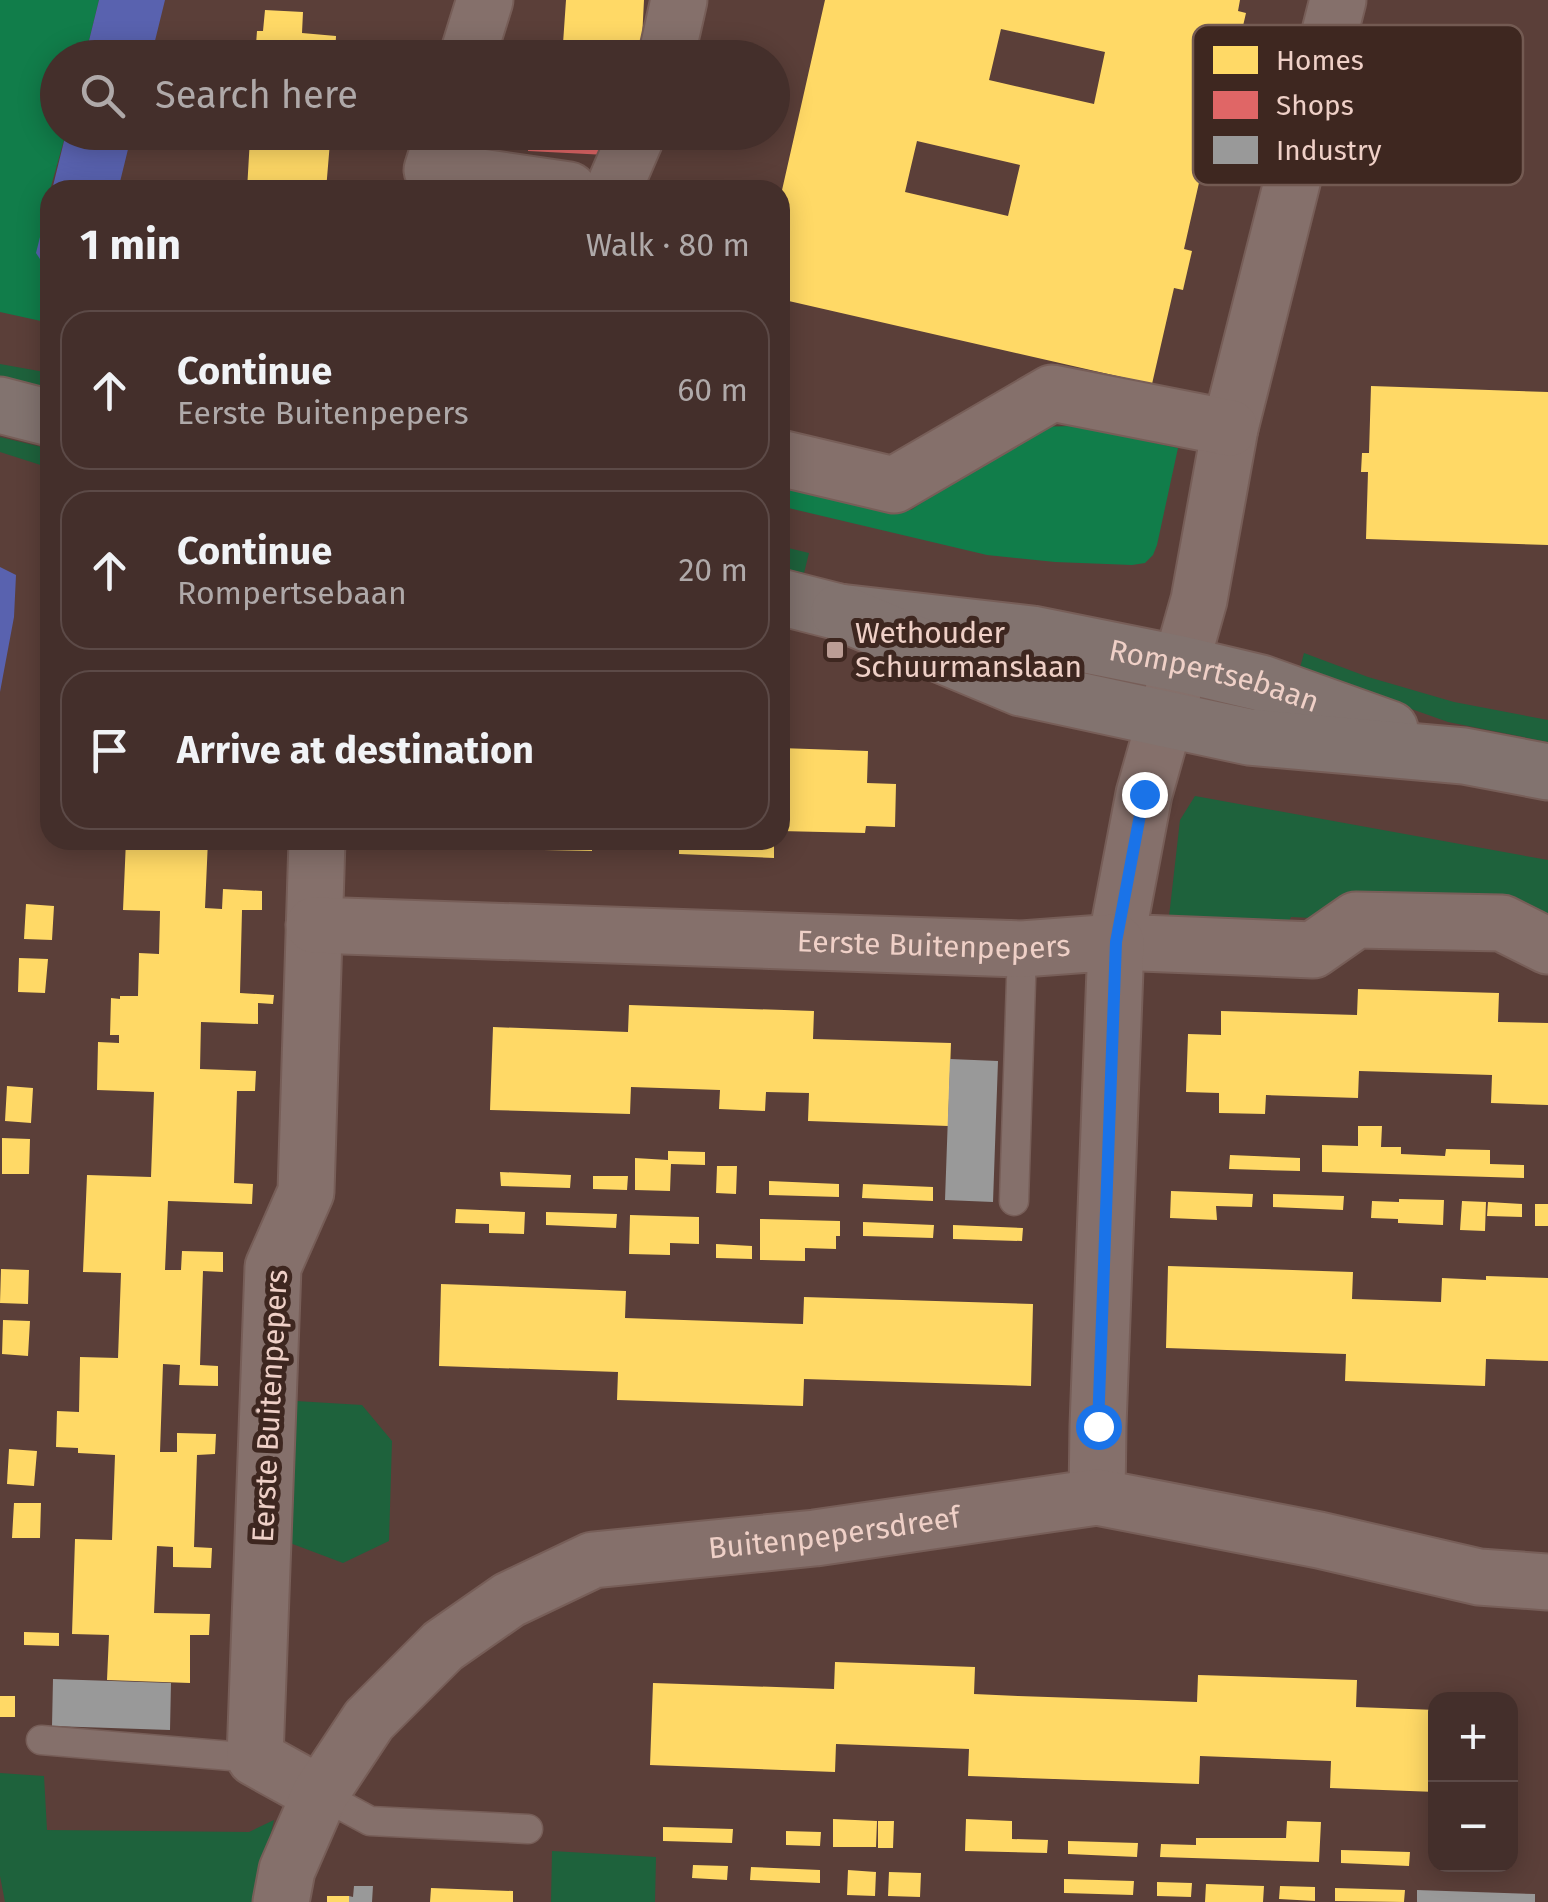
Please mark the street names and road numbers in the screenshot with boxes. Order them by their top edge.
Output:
street label: Rompertsebaan [1106,632,1324,720]
street label: Eerste Buitenpepers [796,923,1072,967]
street label: Eerste Buitenpepers [245,1268,295,1544]
street label: Buitenpepersdreef [707,1499,964,1566]

